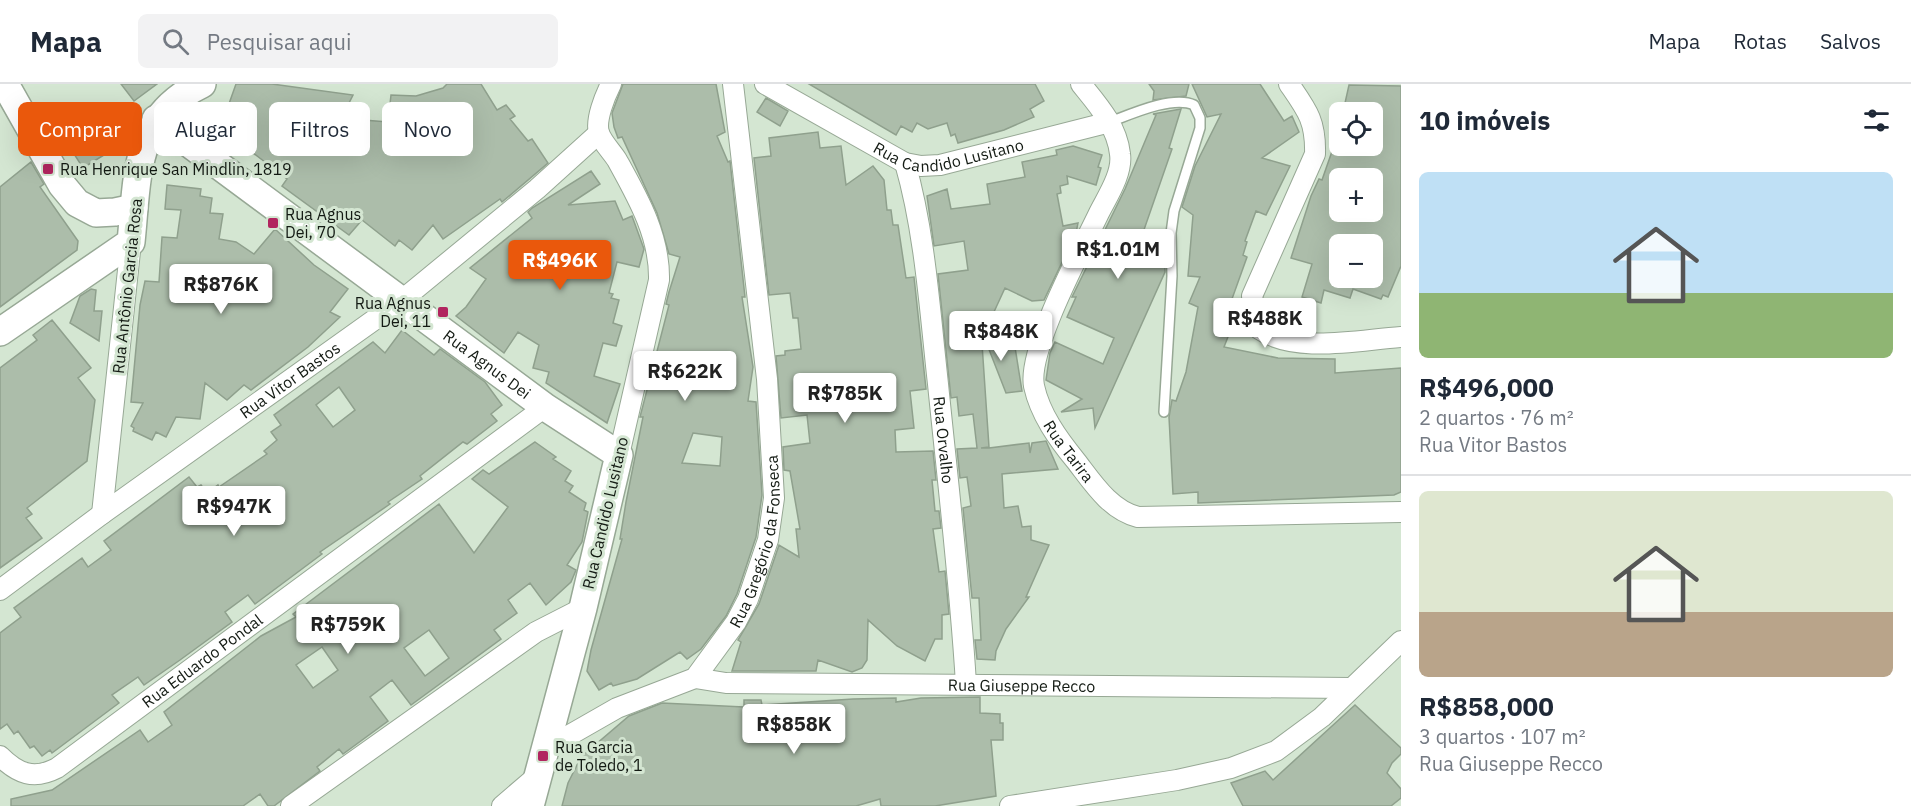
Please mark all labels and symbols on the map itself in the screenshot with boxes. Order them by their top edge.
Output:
street label: Rua Candido Lusitano [871,132,1027,152]
text: Rua Candido Lusitano [870,134,1026,176]
place label: Rua Henrique San Mindlin, 1819 [60,159,292,179]
marker: Rua Henrique San Mindlin, 1819 [41,162,55,176]
street label: Rua Antônio Garcia Rosa [108,197,146,375]
place label: Rua Agnus Dei, 70 [285,204,361,242]
marker: Rua Agnus Dei, 70 [266,216,280,230]
pin: R$1.01M [1063,229,1173,280]
pin: R$496K [511,240,609,291]
pin: R$876K [172,264,270,315]
place label: Rua Agnus Dei, 11 [355,293,431,331]
pin: R$488K [1216,298,1314,349]
marker: Rua Agnus Dei, 11 [436,305,450,319]
pin: R$848K [952,311,1050,362]
street label: Rua Agnus Dei [439,325,535,403]
street label: Rua Vitor Bastos [236,337,344,423]
pin: R$622K [636,351,734,402]
pin: R$785K [796,373,894,424]
street label: Rua Orvalho [929,395,958,485]
street label: Rua Tarira [1039,416,1099,487]
street label: Rua Candido Lusitano [578,435,632,591]
street label: Rua Gregório da Fonseca [725,454,784,631]
pin: R$947K [185,486,283,537]
pin: R$759K [299,604,397,655]
street label: Rua Eduardo Pondal [138,609,266,712]
street label: Rua Giuseppe Recco [948,675,1095,696]
pin: R$858K [745,704,843,755]
place label: Rua Garcia de Toledo, 1 [555,737,643,775]
marker: Rua Garcia de Toledo, 1 [536,749,550,763]

